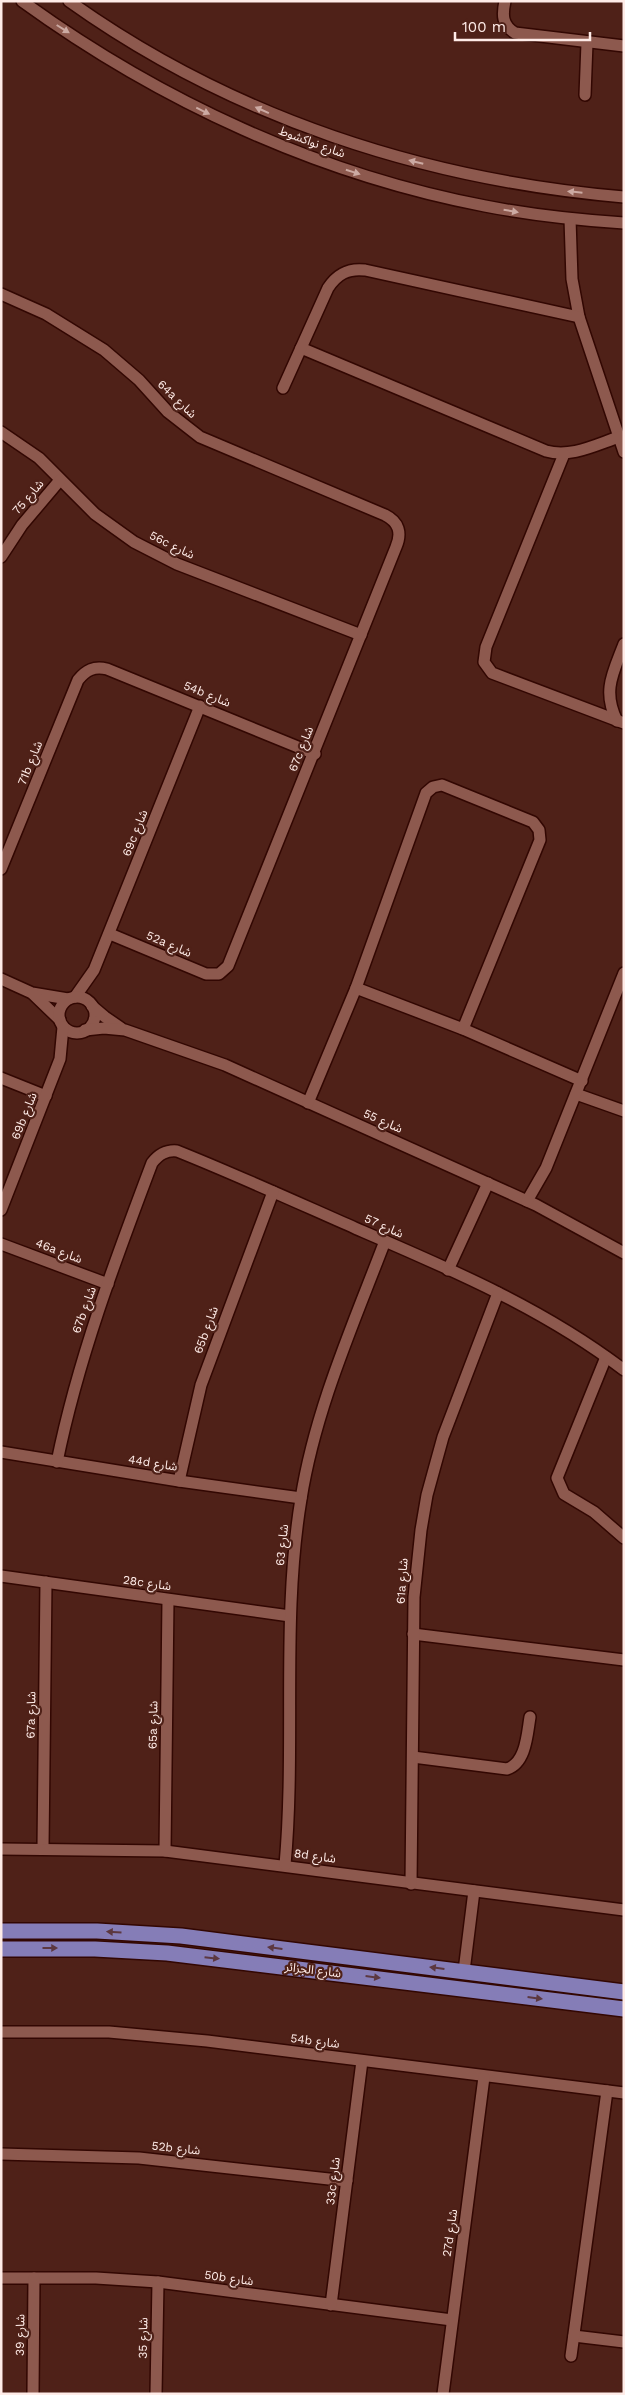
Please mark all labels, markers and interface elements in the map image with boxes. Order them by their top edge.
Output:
scale bar [455,10,590,42]
text: 100 m [462,18,506,36]
one-way arrow [56,24,69,33]
one-way arrow [255,105,269,113]
one-way arrow [196,107,210,115]
street label: شارع نواكشوط [276,124,347,162]
one-way arrow [408,158,423,166]
one-way arrow [346,168,361,176]
one-way arrow [567,188,583,196]
one-way arrow [503,207,519,215]
street label: 64a شارع [153,377,199,422]
street label: شارع 75 [9,477,48,519]
street label: 56c شارع [146,528,197,564]
street label: 54b شارع [181,678,232,712]
street label: 67c شارع [286,724,318,774]
street label: 71b شارع [15,739,47,788]
street label: 69c شارع [119,808,153,859]
street label: 52a شارع [143,928,194,962]
street label: 69b شارع [8,1090,42,1142]
street label: شارع 55 [360,1106,405,1138]
street label: شارع 57 [362,1211,406,1243]
street label: 46a شارع [33,1236,84,1268]
street label: 67b شارع [69,1285,101,1336]
street label: 65b شارع [191,1304,223,1356]
street label: 44d شارع [127,1452,179,1476]
street label: شارع 63 [273,1523,293,1567]
street label: 61a شارع [393,1558,413,1605]
street label: 28c شارع [122,1573,172,1595]
street label: 67a شارع [24,1691,40,1739]
street label: 65a شارع [146,1701,162,1749]
street label: 8d شارع [293,1846,337,1868]
one-way arrow [105,1927,121,1935]
one-way arrow [42,1944,58,1952]
one-way arrow [267,1944,283,1952]
one-way arrow [204,1954,220,1962]
street label: شارع الجزائر [283,1959,342,1982]
one-way arrow [428,1964,444,1972]
one-way arrow [366,1974,382,1982]
one-way arrow [527,1994,543,2002]
street label: 54b شارع [289,2031,340,2053]
street label: 52b شارع [151,2138,201,2160]
street label: 33c شارع [323,2156,345,2206]
street label: 27d شارع [440,2208,462,2258]
street label: 50b شارع [203,2268,254,2290]
street label: شارع 39 [13,2314,29,2356]
street label: شارع 35 [136,2317,152,2359]

